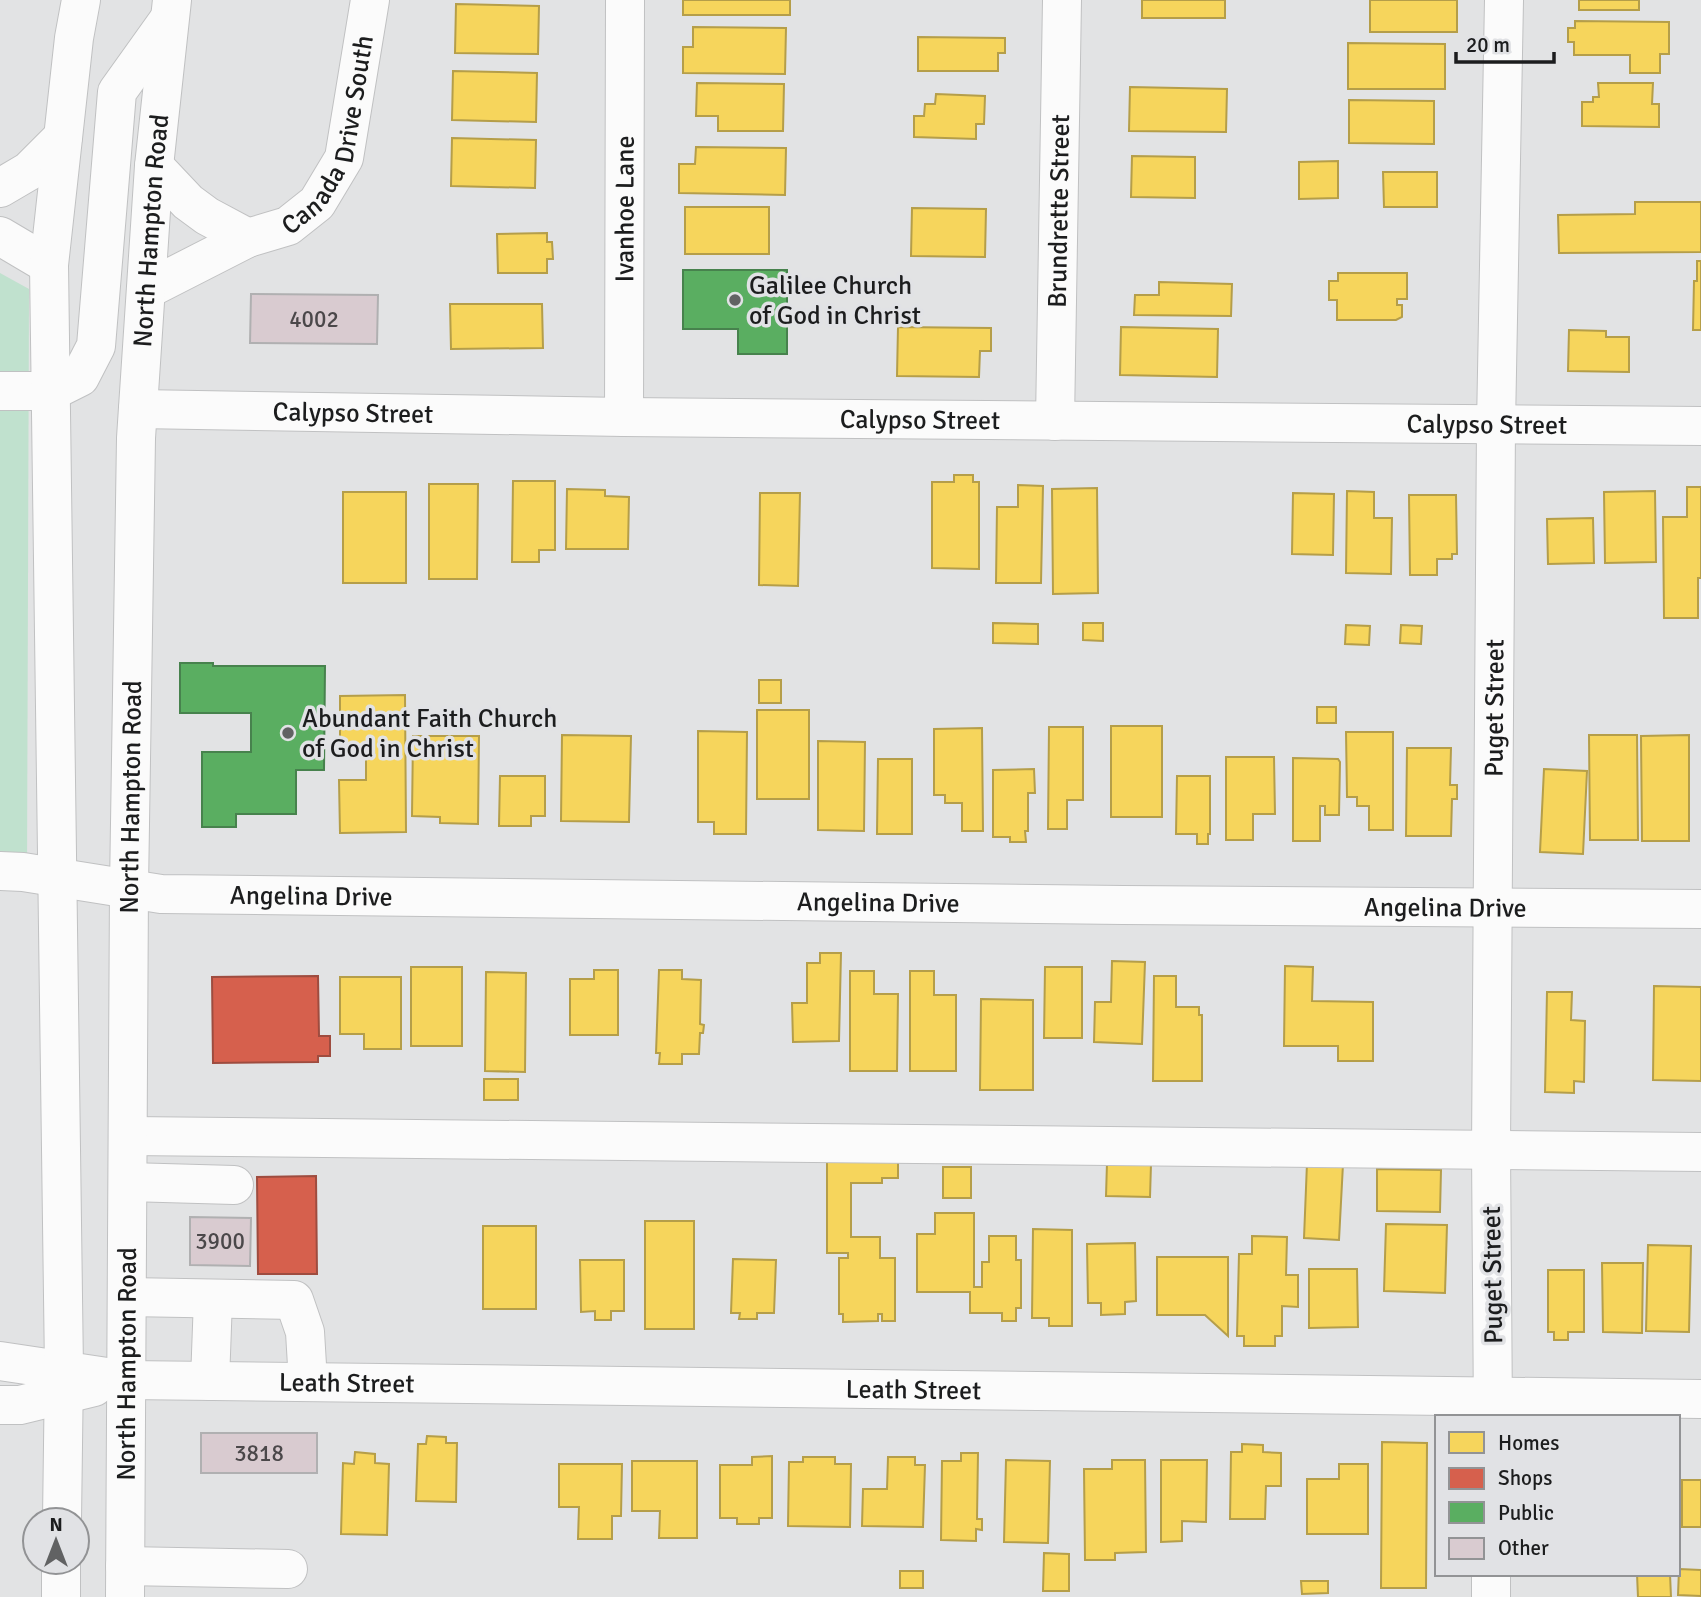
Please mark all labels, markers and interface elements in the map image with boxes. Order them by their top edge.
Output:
scale bar [1456,21,1554,65]
text: 20 m [1466,32,1510,58]
street label: Canada Drive South [275,33,381,242]
street label: North Hampton Road [127,113,177,348]
street label: Brundrette Street [1042,114,1077,308]
street label: Ivanhoe Lane [609,135,642,283]
place label: Galilee Church of God in Christ [749,270,921,332]
marker: Galilee Church of God in Christ [727,292,743,308]
house number: 4002 [289,305,339,334]
street label: Calypso Street [272,396,433,431]
street label: Calypso Street [840,404,1000,437]
street label: Calypso Street [1407,409,1567,442]
street label: Puget Street [1479,639,1512,777]
street label: North Hampton Road [114,680,149,914]
place label: Abundant Faith Church of God in Christ [302,703,557,765]
marker: Abundant Faith Church of God in Christ [280,725,296,741]
street label: Angelina Drive [230,880,393,914]
street label: Angelina Drive [797,886,960,920]
street label: Angelina Drive [1364,892,1527,925]
street label: Puget Street [1476,1206,1510,1344]
house number: 3900 [195,1227,245,1256]
street label: North Hampton Road [111,1247,144,1481]
street label: Leath Street [279,1367,415,1400]
street label: Leath Street [846,1374,982,1407]
legend [1435,1415,1680,1576]
text: Homes [1498,1430,1560,1456]
house number: 3818 [234,1439,284,1468]
text: Shops [1498,1465,1552,1491]
text: Public [1498,1500,1554,1526]
north arrow [21,1506,91,1576]
text: N [49,1513,63,1537]
text: Other [1498,1535,1549,1561]

